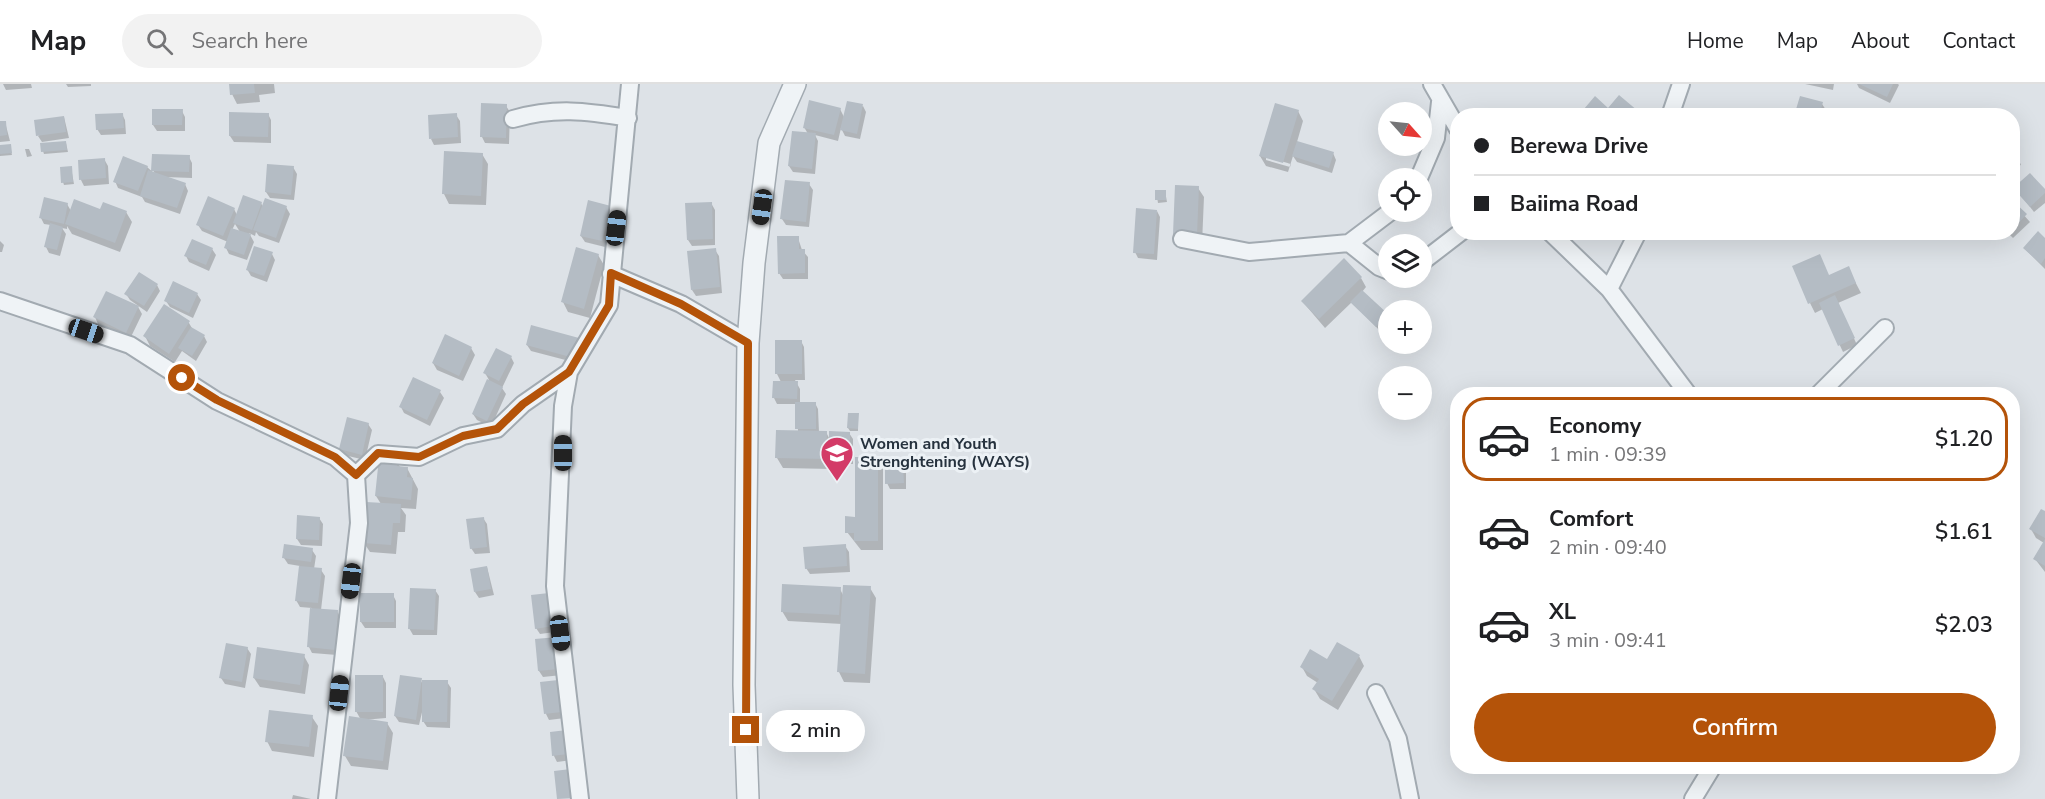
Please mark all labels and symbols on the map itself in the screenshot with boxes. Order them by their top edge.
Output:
north arrow [1378,102,1432,156]
car [751,188,773,226]
car [605,209,627,247]
car [66,317,106,345]
route start [168,364,195,391]
place label: Women and Youth Strenghtening (WAYS) [860,433,1030,473]
car [554,435,572,471]
school or university icon: Women and Youth Strenghtening (WAYS) [819,435,855,482]
car [340,562,362,600]
car [549,614,571,652]
car [328,674,350,712]
callout: 2 min [767,709,866,751]
route end [732,716,759,743]

